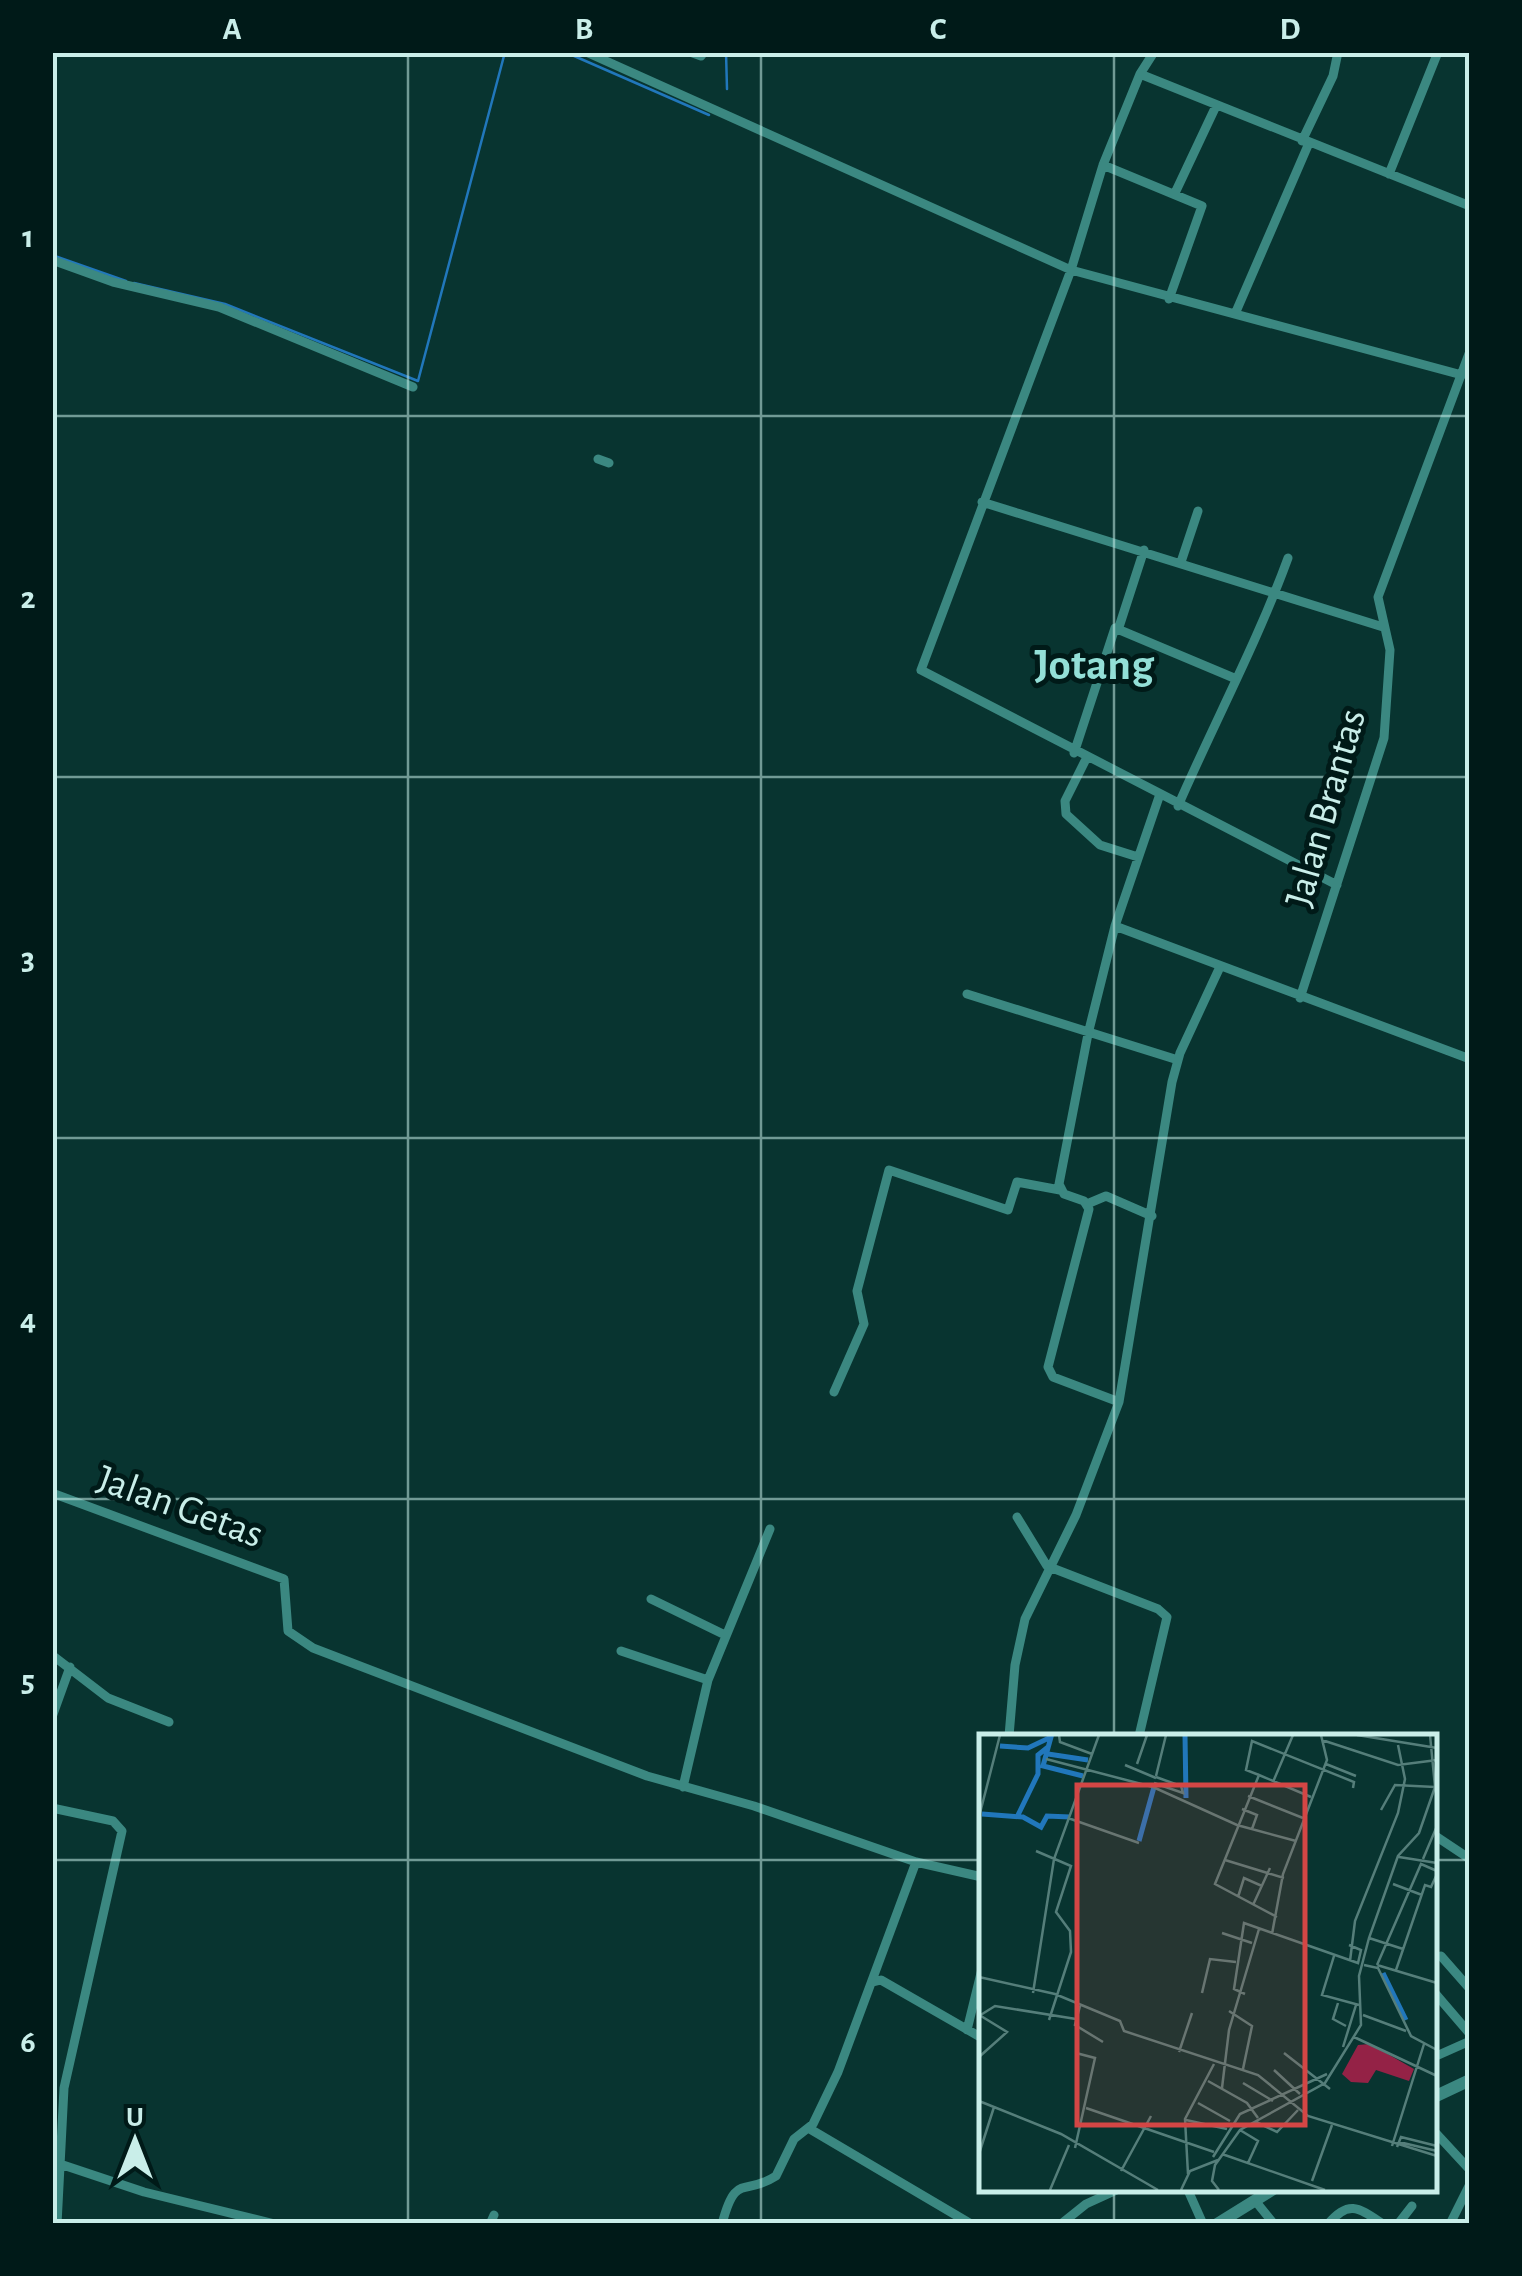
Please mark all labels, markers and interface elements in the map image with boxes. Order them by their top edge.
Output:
text: A [222,13,242,45]
text: B [575,13,593,45]
text: C [930,13,947,45]
text: D [1280,13,1301,45]
text: 1 [22,221,34,253]
text: 2 [20,582,36,614]
district label: Jotang [1034,643,1154,688]
street label: Jalan Brantas [1279,705,1373,911]
text: 3 [21,943,35,975]
text: 4 [20,1304,36,1336]
street label: Jalan Getas [92,1459,268,1555]
text: 5 [21,1665,35,1697]
inset map [979,1734,1437,2191]
text: 6 [20,2026,36,2058]
north arrow [85,2091,185,2191]
text: U [126,2104,144,2132]

